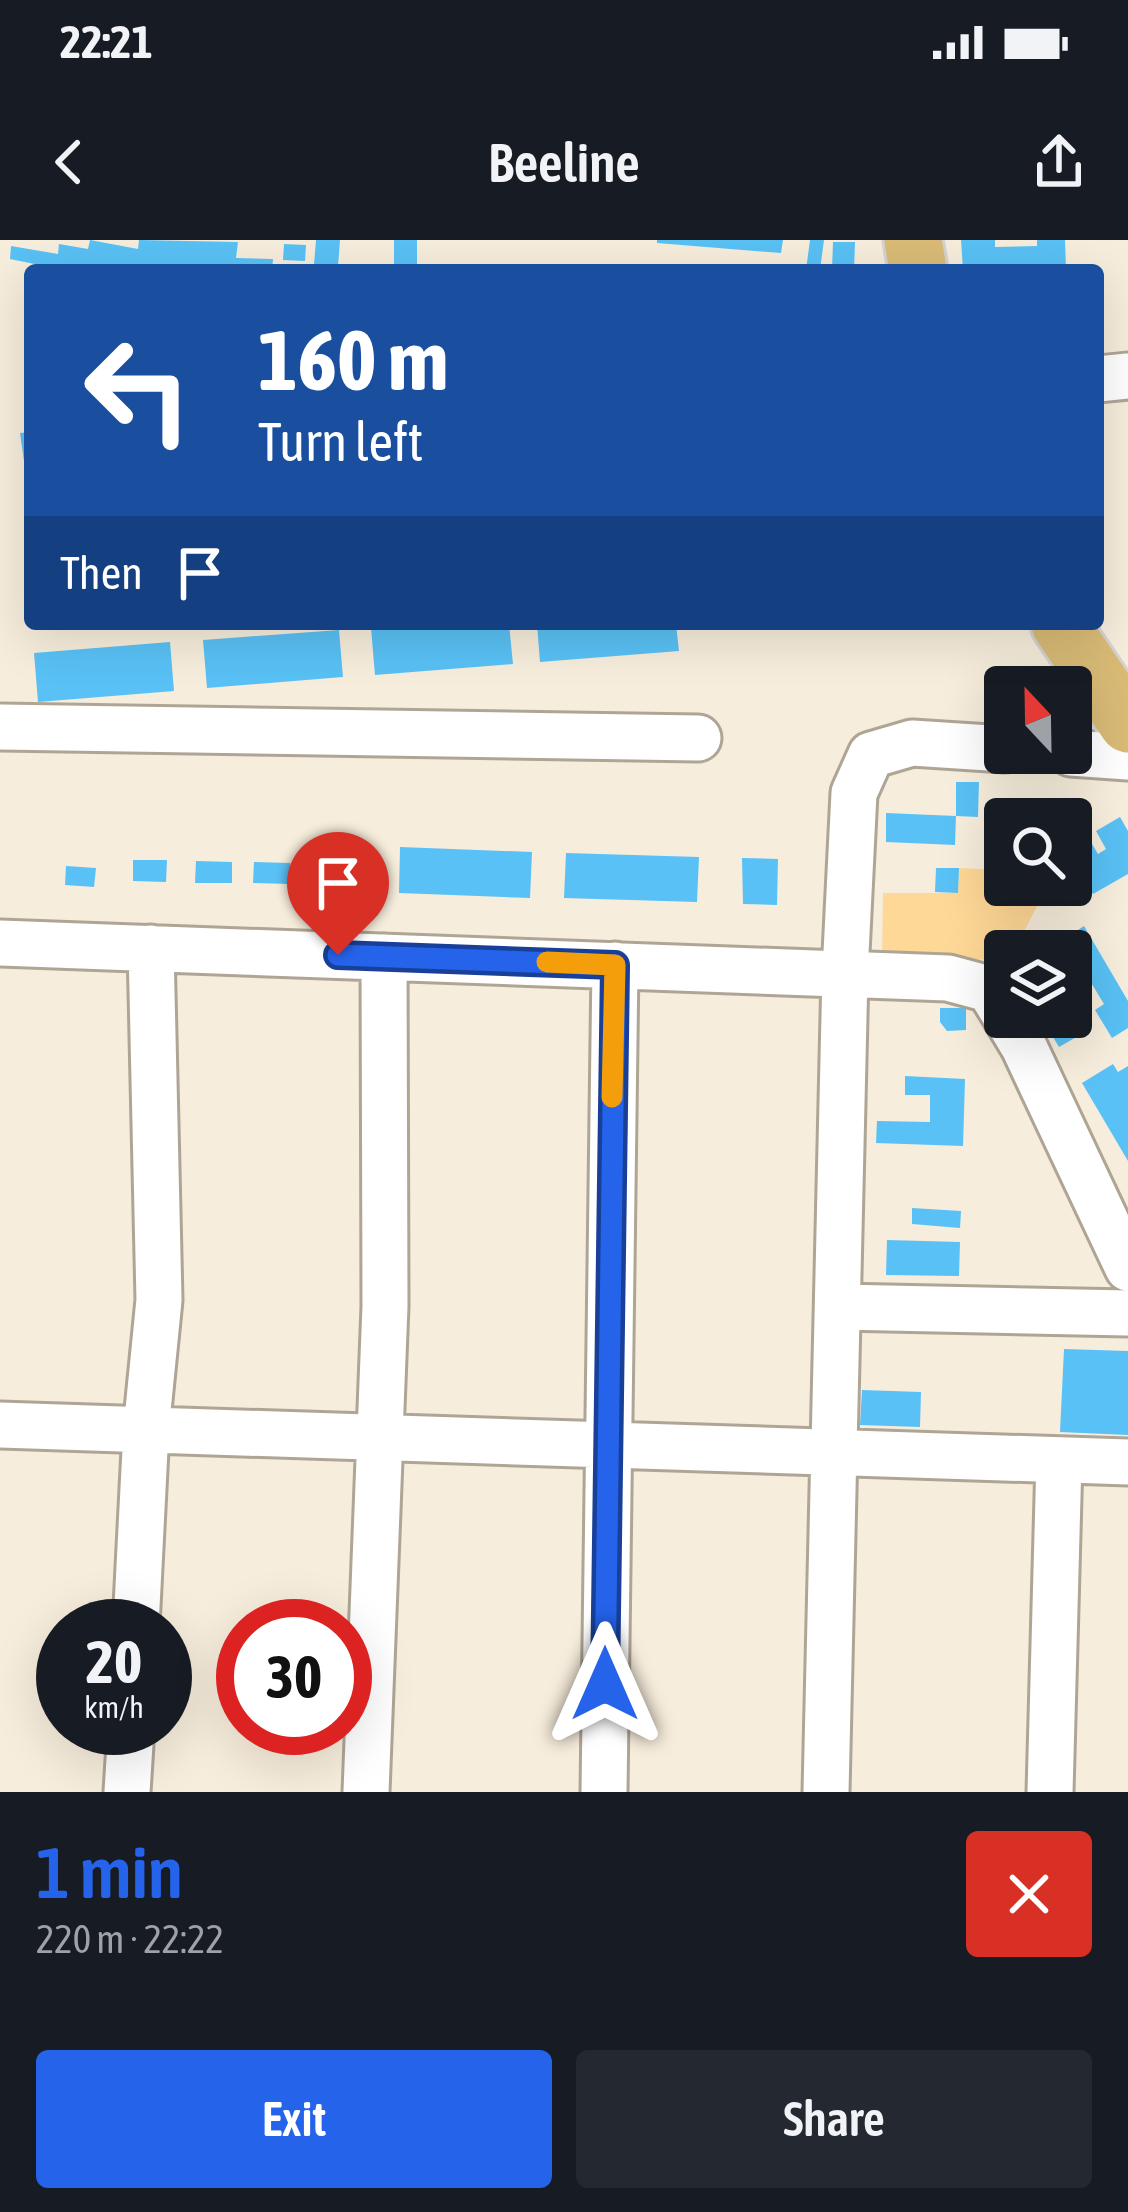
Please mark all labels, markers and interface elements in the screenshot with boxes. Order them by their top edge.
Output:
text: 22:21 [60,16,153,68]
icon: back [36,129,102,195]
icon: share [1026,129,1092,195]
text: Beeline [488,132,640,193]
icon: left [60,312,216,468]
text: 160 m [258,312,448,408]
text: Turn left [258,411,423,472]
icon: arrive [167,540,233,606]
text: Then [60,547,143,599]
north arrow [984,666,1092,774]
map controls [984,666,1092,1038]
button: search [984,798,1092,906]
pin [287,832,389,955]
icon: arrive [305,850,371,916]
button: layers [984,930,1092,1038]
speed limit sign: 30 [216,1599,372,1755]
position arrow [542,1621,668,1747]
text: 20 [86,1627,142,1696]
text: km/h [84,1690,144,1724]
text: 1 min [36,1831,183,1913]
button: close [966,1831,1092,1957]
text: 220 m · 22:22 [36,1917,224,1961]
button: Exit [36,2050,552,2188]
button: Share [576,2050,1092,2188]

